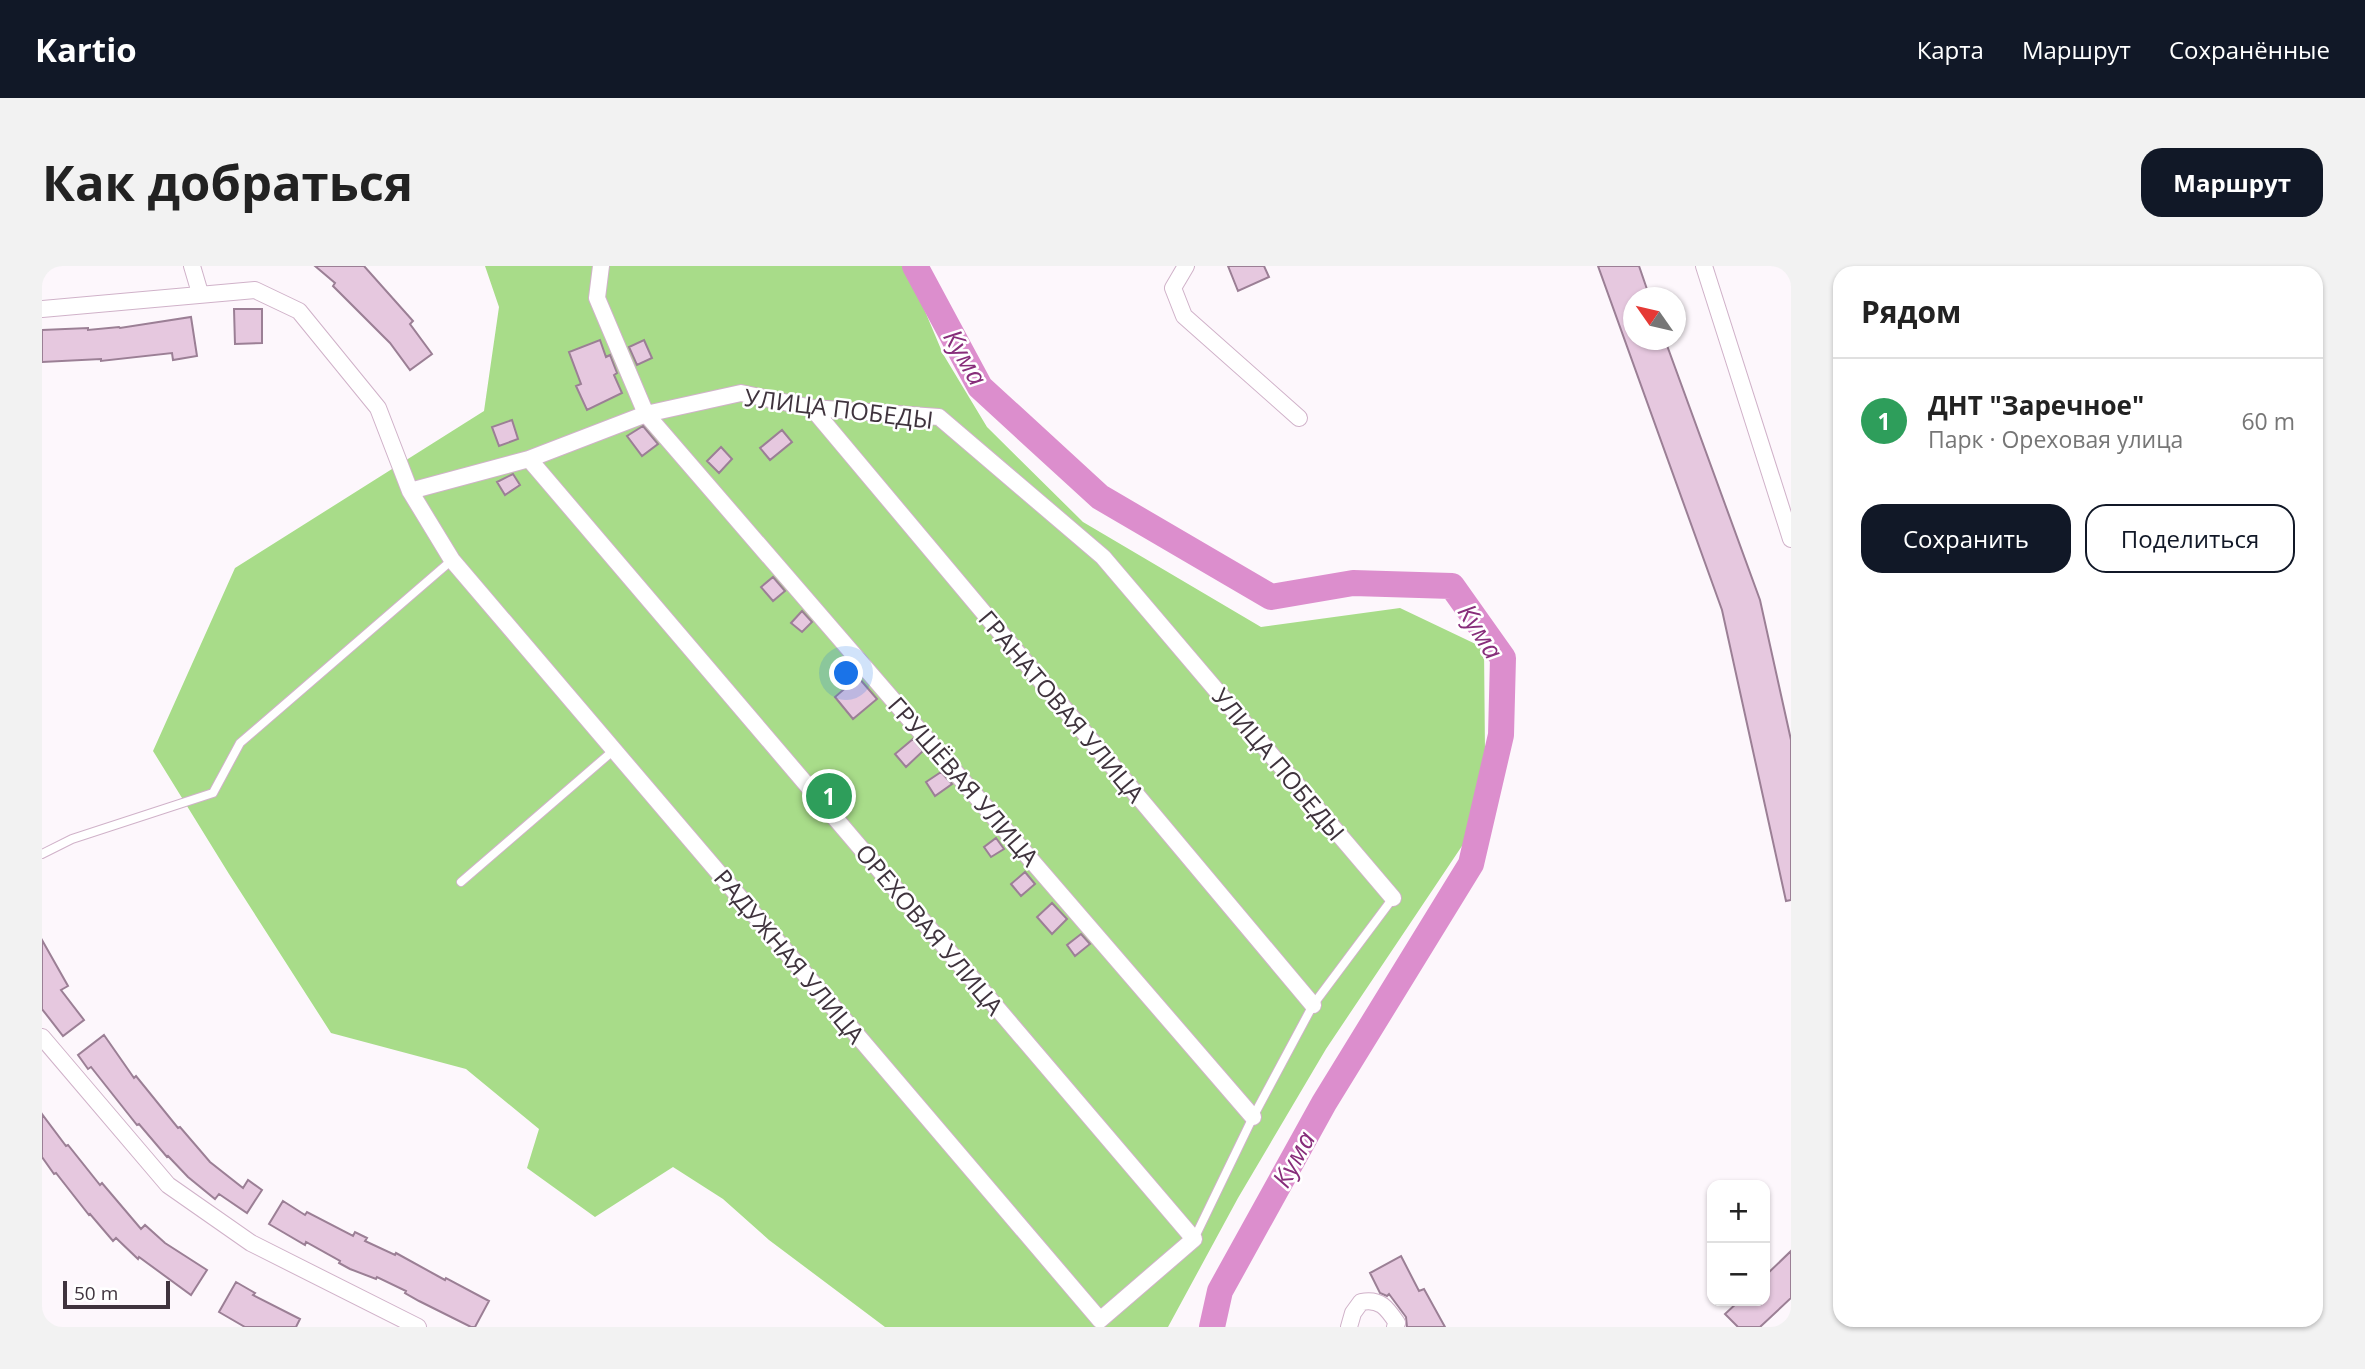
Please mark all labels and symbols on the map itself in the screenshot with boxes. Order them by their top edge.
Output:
north arrow [1623,287,1686,350]
water label: Кума [936,322,997,392]
street label: УЛИЦА ПОБЕДЫ [743,380,935,436]
water label: Кума [1450,596,1512,666]
street label: ГРАНАТОВАЯ УЛИЦА [972,603,1153,810]
your location [829,656,863,690]
street label: УЛИЦА ПОБЕДЫ [1205,681,1353,847]
street label: ГРУШЁВАЯ УЛИЦА [881,689,1047,873]
pin: 1 [806,770,852,822]
street label: ОРЕХОВАЯ УЛИЦА [849,836,1012,1022]
street label: РАДУЖНАЯ УЛИЦА [707,862,873,1051]
water label: Кума [1263,1124,1323,1194]
scale bar [63,1278,170,1310]

